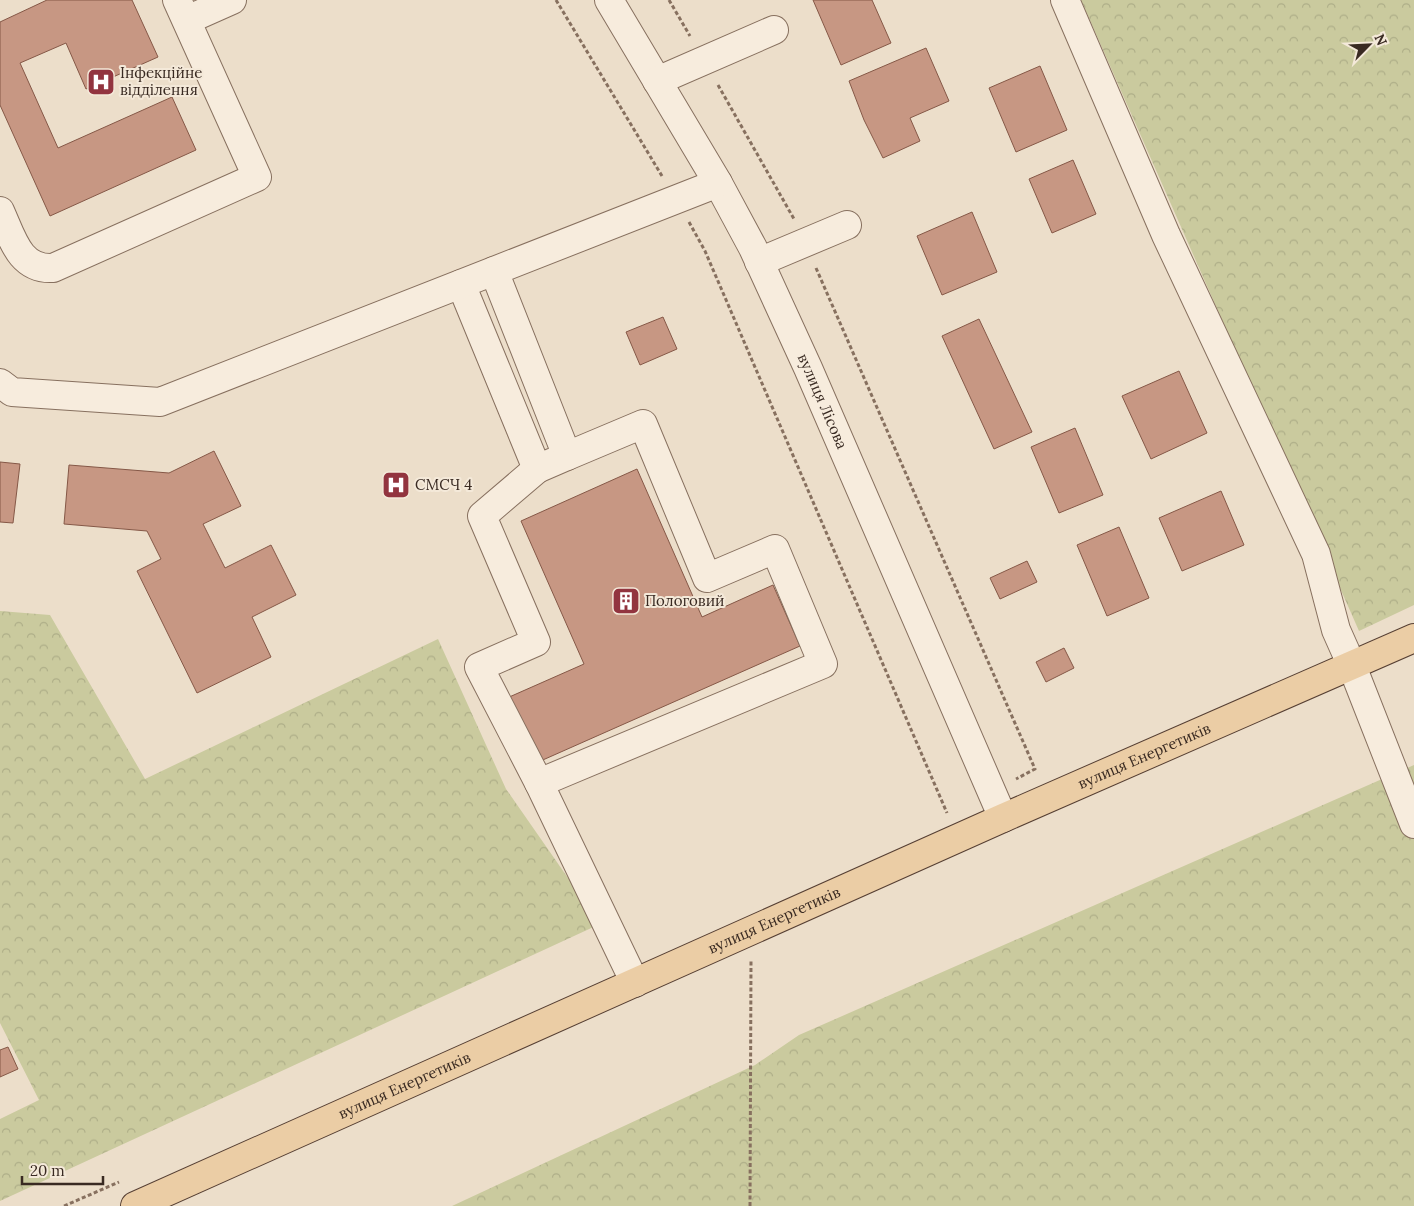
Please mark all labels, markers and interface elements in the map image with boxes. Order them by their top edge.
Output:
north arrow [1344,20,1394,70]
text: N [1370,31,1391,48]
place label: Інфекційне відділення [120,63,202,99]
hospital icon: Інфекційне відділення [86,67,116,97]
street label: вулиця Лісова [794,350,852,452]
hospital icon: СМСЧ 4 [381,470,411,500]
place label: СМСЧ 4 [415,475,472,494]
building icon: Пологовий [611,586,641,616]
place label: Пологовий [645,591,725,610]
street label: вулиця Енергетиків [1075,718,1213,793]
street label: вулиця Енергетиків [705,882,843,958]
street label: вулиця Енергетиків [335,1047,473,1123]
scale bar [22,1154,104,1186]
text: 20 m [30,1161,65,1180]

